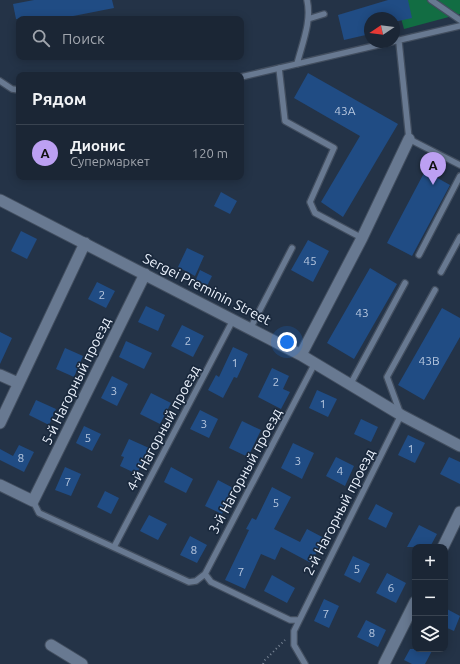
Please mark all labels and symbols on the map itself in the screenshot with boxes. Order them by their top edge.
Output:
north arrow [364,12,400,48]
house number: 43А [334,104,356,117]
pin: A [420,152,446,185]
street label: Sergei Preminin Street [140,250,274,328]
house number: 45 [303,254,317,267]
house number: 2 [99,288,105,301]
house number: 43 [355,306,369,319]
street label: 5-й Нагорный проезд [38,315,114,447]
your location [277,332,297,352]
house number: 2 [185,334,191,347]
house number: 43В [418,354,440,367]
house number: 1 [232,356,238,369]
street label: 4-й Нагорный проезд [123,363,203,493]
house number: 2 [273,375,279,388]
house number: 3 [111,384,117,397]
house number: 1 [320,397,326,410]
street label: 3-й Нагорный проезд [205,406,285,536]
house number: 3 [201,417,207,430]
house number: 5 [85,431,91,445]
house number: 1 [408,442,414,455]
street label: 2-й Нагорный проезд [300,446,378,578]
house number: 8 [18,451,25,464]
house number: 3 [295,454,301,467]
house number: 4 [337,464,344,477]
house number: 7 [65,475,71,488]
house number: 5 [273,496,279,509]
house number: 8 [191,543,198,556]
house number: 5 [354,562,360,575]
house number: 7 [238,565,244,578]
house number: 6 [388,581,395,594]
house number: 7 [323,607,329,620]
house number: 8 [369,626,376,639]

